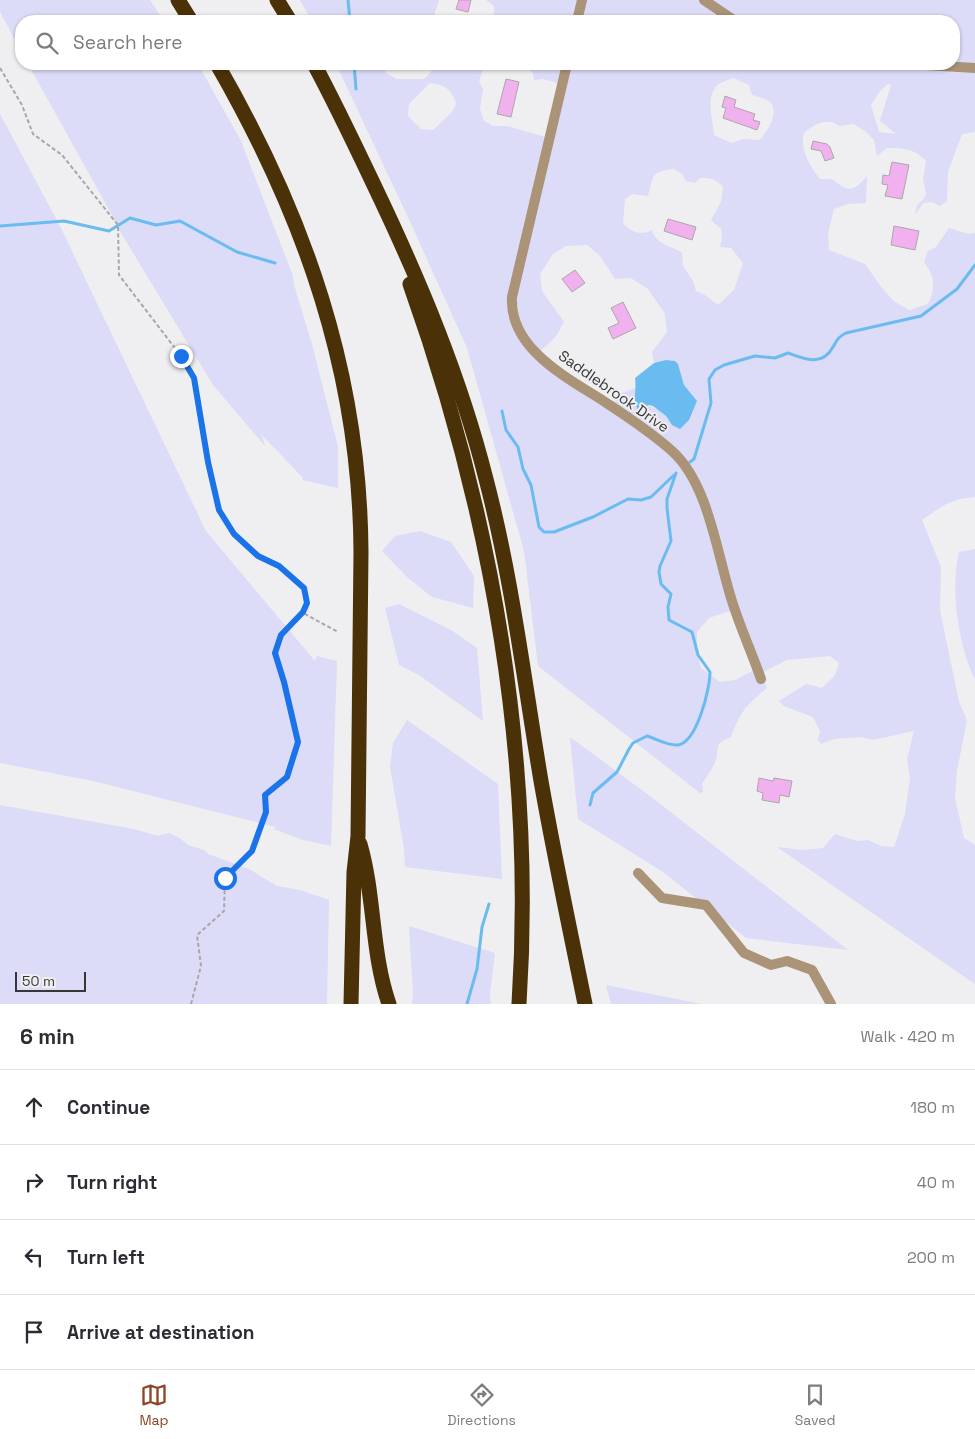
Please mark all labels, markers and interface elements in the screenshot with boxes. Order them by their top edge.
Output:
search box [15,15,960,70]
icon: search [33,29,61,57]
text: Search here [73,30,183,55]
route end [170,345,193,368]
street label: Saddlebrook Drive [555,346,673,436]
route start [214,867,237,890]
scale bar [15,969,86,992]
text: 50 m [22,972,55,990]
text: 6 min [20,1023,75,1050]
text: Walk · 420 m [860,1026,955,1047]
icon: ahead [20,1093,48,1121]
text: Continue [67,1095,150,1120]
text: 180 m [910,1097,955,1118]
icon: right [20,1168,48,1196]
text: Turn right [67,1170,157,1195]
text: 40 m [917,1172,955,1193]
icon: left [20,1243,48,1271]
text: Turn left [67,1245,145,1270]
text: 200 m [907,1247,955,1268]
icon: arrive [20,1318,48,1346]
text: Arrive at destination [67,1320,255,1345]
tab: Map [139,1381,169,1429]
tab: Directions [447,1381,516,1429]
tab: Saved [795,1381,836,1429]

